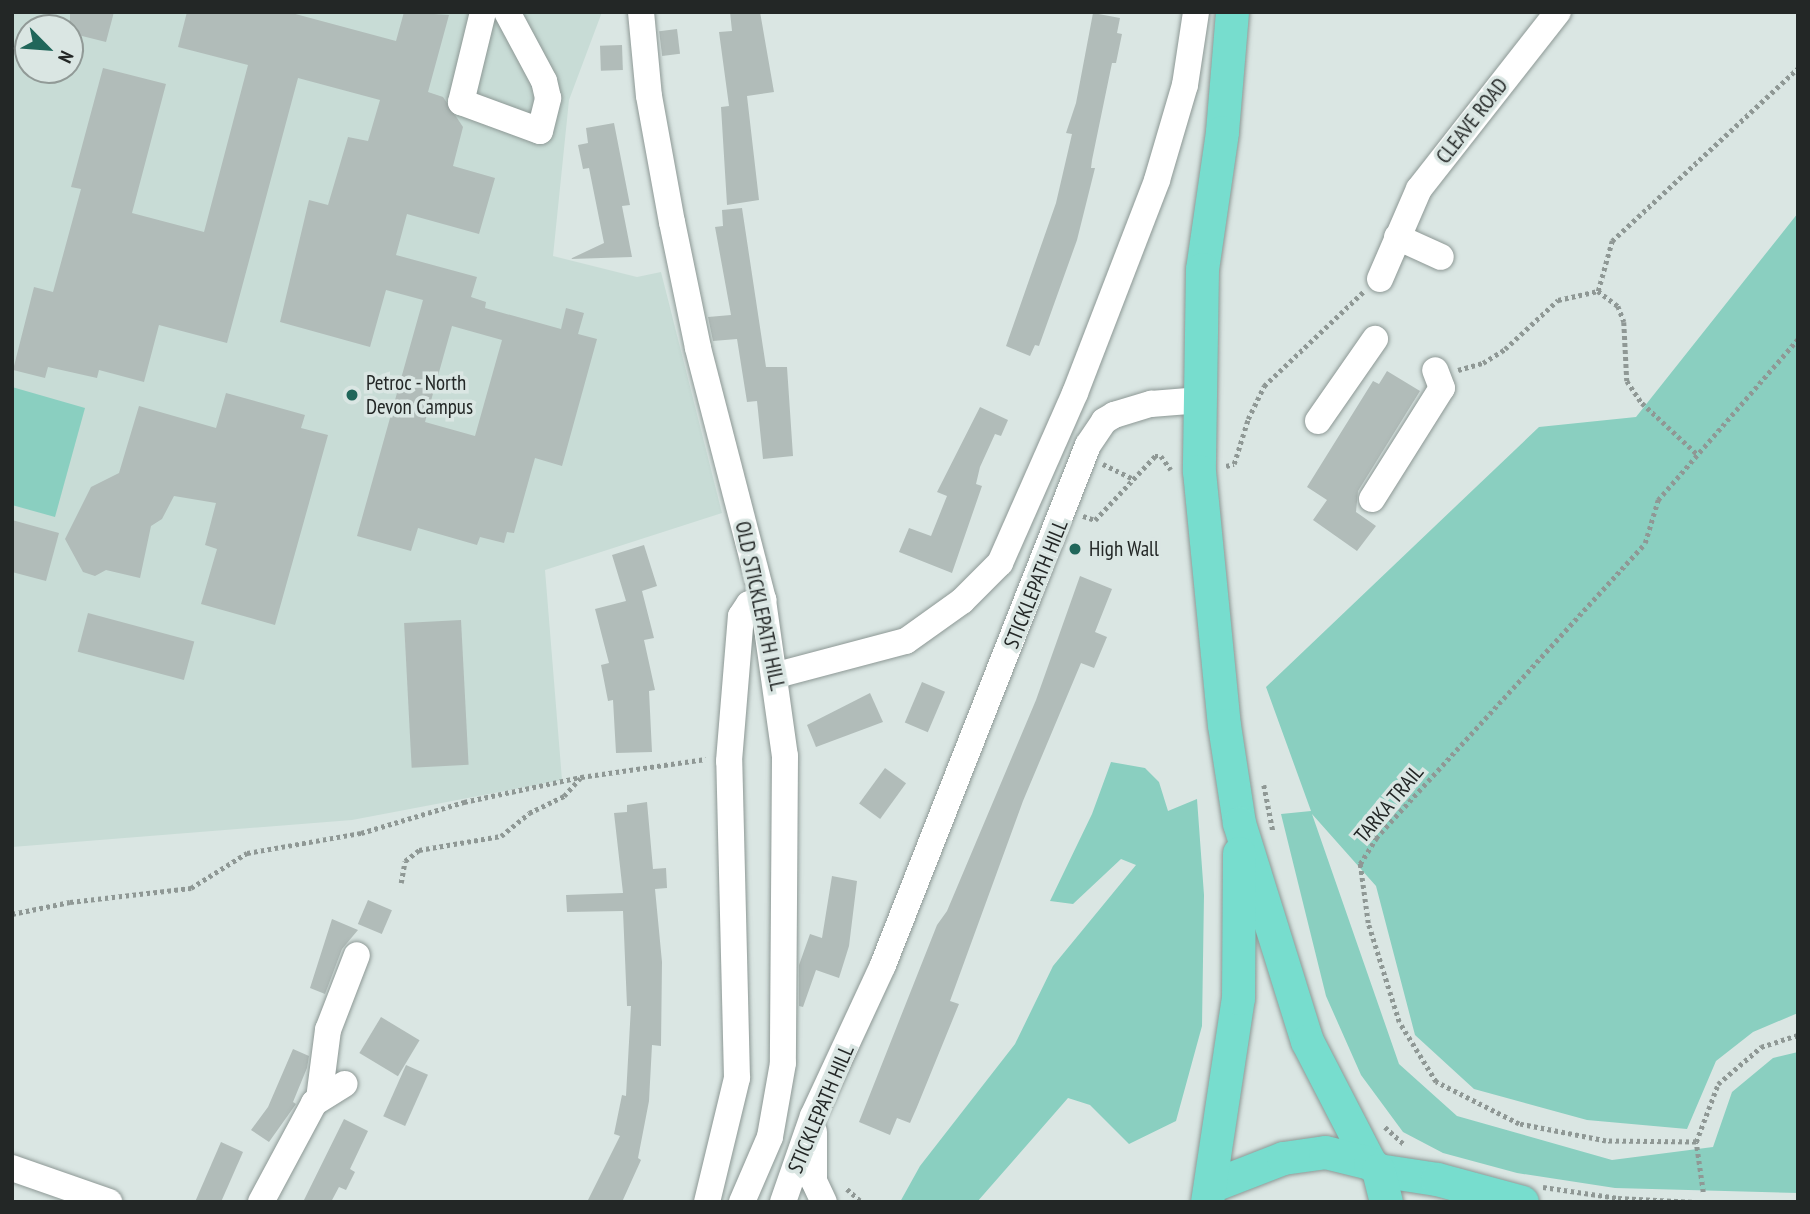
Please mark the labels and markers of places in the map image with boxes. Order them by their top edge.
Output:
place label: Petroc - North Devon Campus [366,370,473,420]
marker: Petroc - North Devon Campus [344,387,360,403]
place label: High Wall [1089,536,1159,562]
marker: High Wall [1067,541,1083,557]

